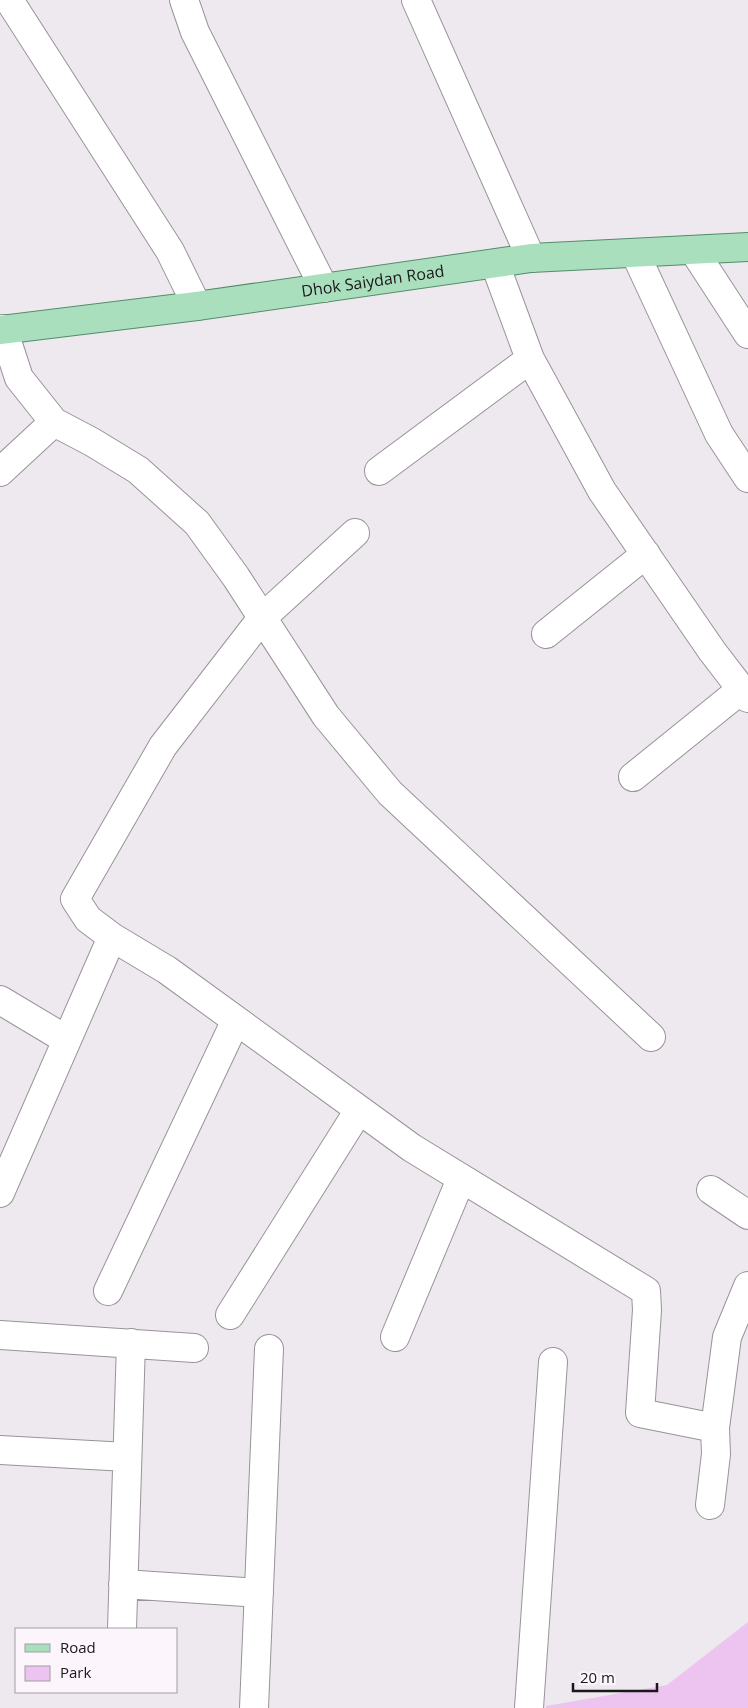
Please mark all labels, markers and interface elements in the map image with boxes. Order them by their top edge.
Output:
street label: Dhok Saiydan Road [300,260,446,302]
legend [15,1628,178,1693]
text: Road [60,1637,96,1657]
scale bar [573,1660,657,1692]
text: Park [60,1662,91,1682]
text: 20 m [580,1667,615,1687]

